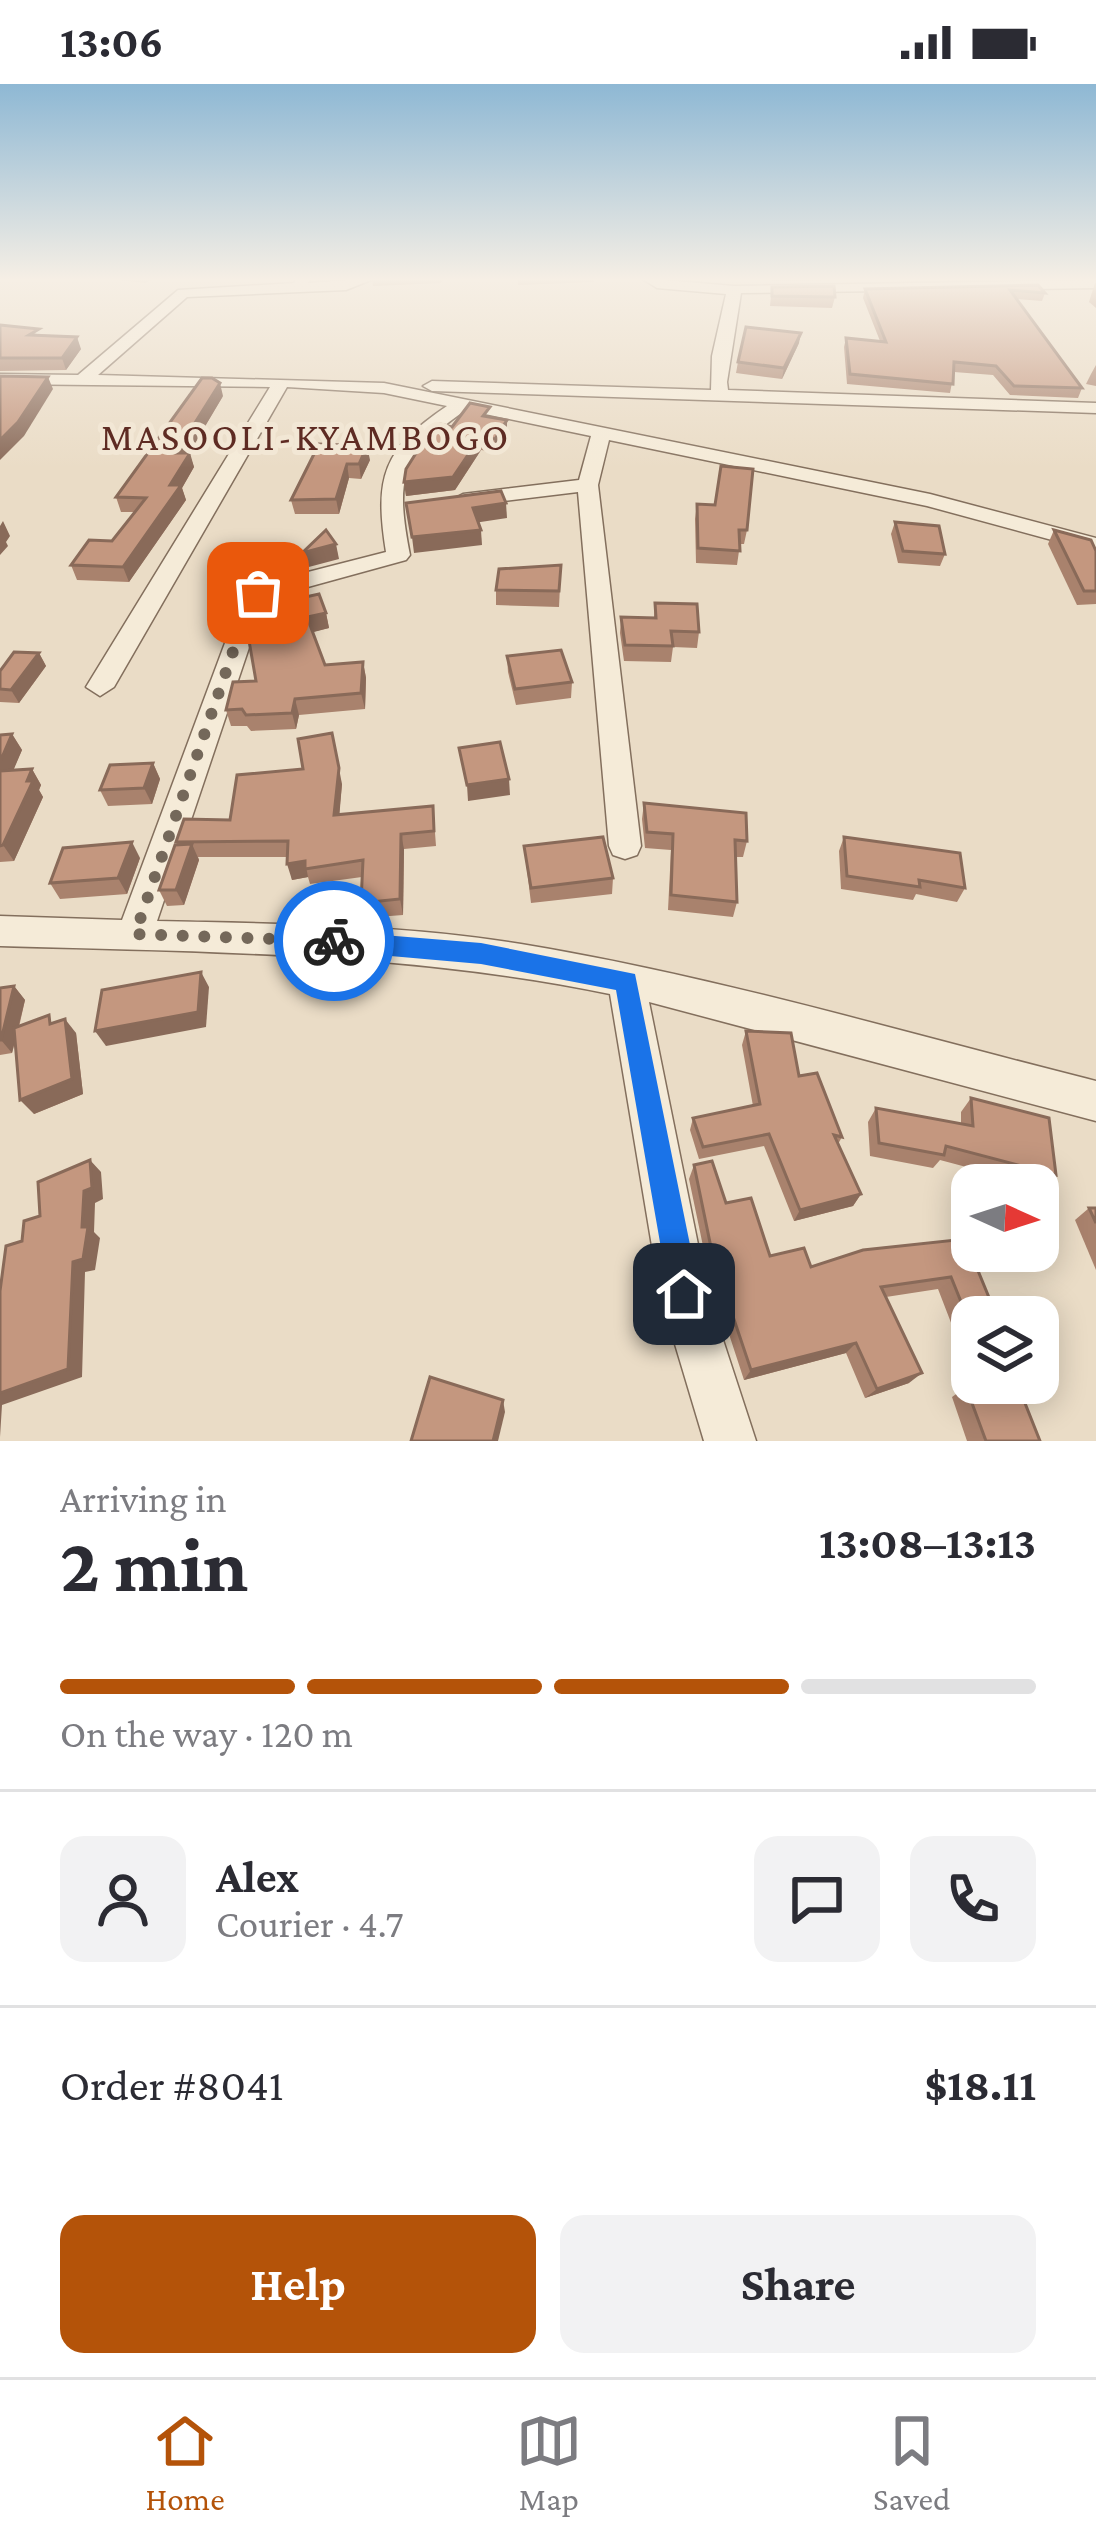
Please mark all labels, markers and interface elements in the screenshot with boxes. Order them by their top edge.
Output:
text: 13:06 [60,17,163,67]
district label: MASOOLI-KYAMBOGO [101,415,511,458]
pin [207,542,309,644]
icon: bag [225,560,291,626]
courier [274,881,394,1001]
icon: bike [301,908,367,974]
north arrow [951,1164,1059,1272]
map controls [951,1164,1059,1404]
pin [633,1243,735,1345]
icon: home [651,1261,717,1327]
button: layers [951,1296,1059,1404]
text: Arriving in [60,1477,227,1520]
text: 13:08–13:13 [819,1518,1036,1568]
text: 2 min [60,1521,248,1608]
text: On the way · 120 m [60,1712,353,1755]
button: person [60,1836,186,1962]
button: chat [754,1836,880,1962]
button: phone [910,1836,1036,1962]
text: Alex [216,1852,299,1902]
text: Courier · 4.7 [216,1902,404,1945]
text: Order #8041 [60,2060,284,2110]
text: $18.11 [925,2060,1036,2110]
button: Help [60,2215,536,2353]
button: Share [560,2215,1036,2353]
tab: Home [146,2408,225,2517]
tab: Map [516,2408,582,2517]
tab: Saved [873,2408,950,2517]

